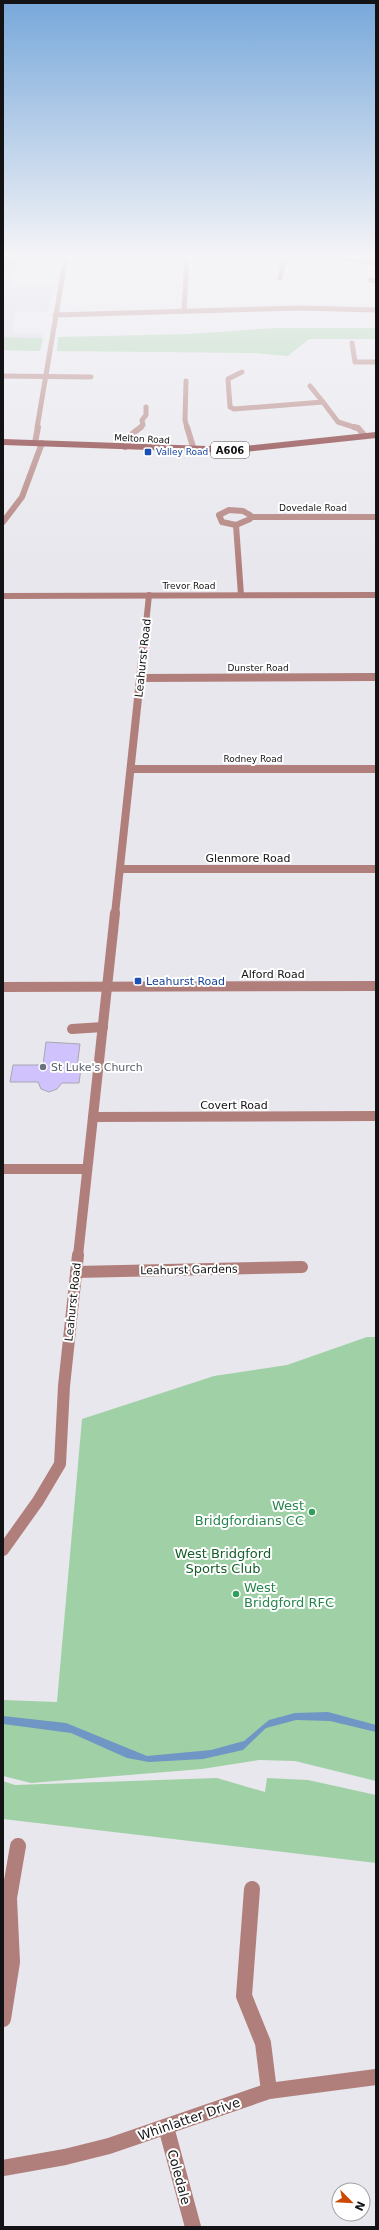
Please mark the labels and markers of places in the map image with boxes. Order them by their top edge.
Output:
marker: Valley Road [143,447,153,457]
place label: Valley Road [156,447,208,457]
place label: Leahurst Road [146,975,225,988]
marker: Leahurst Road [133,976,143,986]
place label: St Luke's Church [51,1061,143,1074]
marker: St Luke's Church [38,1062,48,1072]
place label: West Bridgfordians CC [195,1498,304,1528]
marker: West Bridgfordians CC [307,1507,317,1517]
place label: West Bridgford RFC [244,1580,334,1610]
marker: West Bridgford RFC [231,1589,241,1599]

